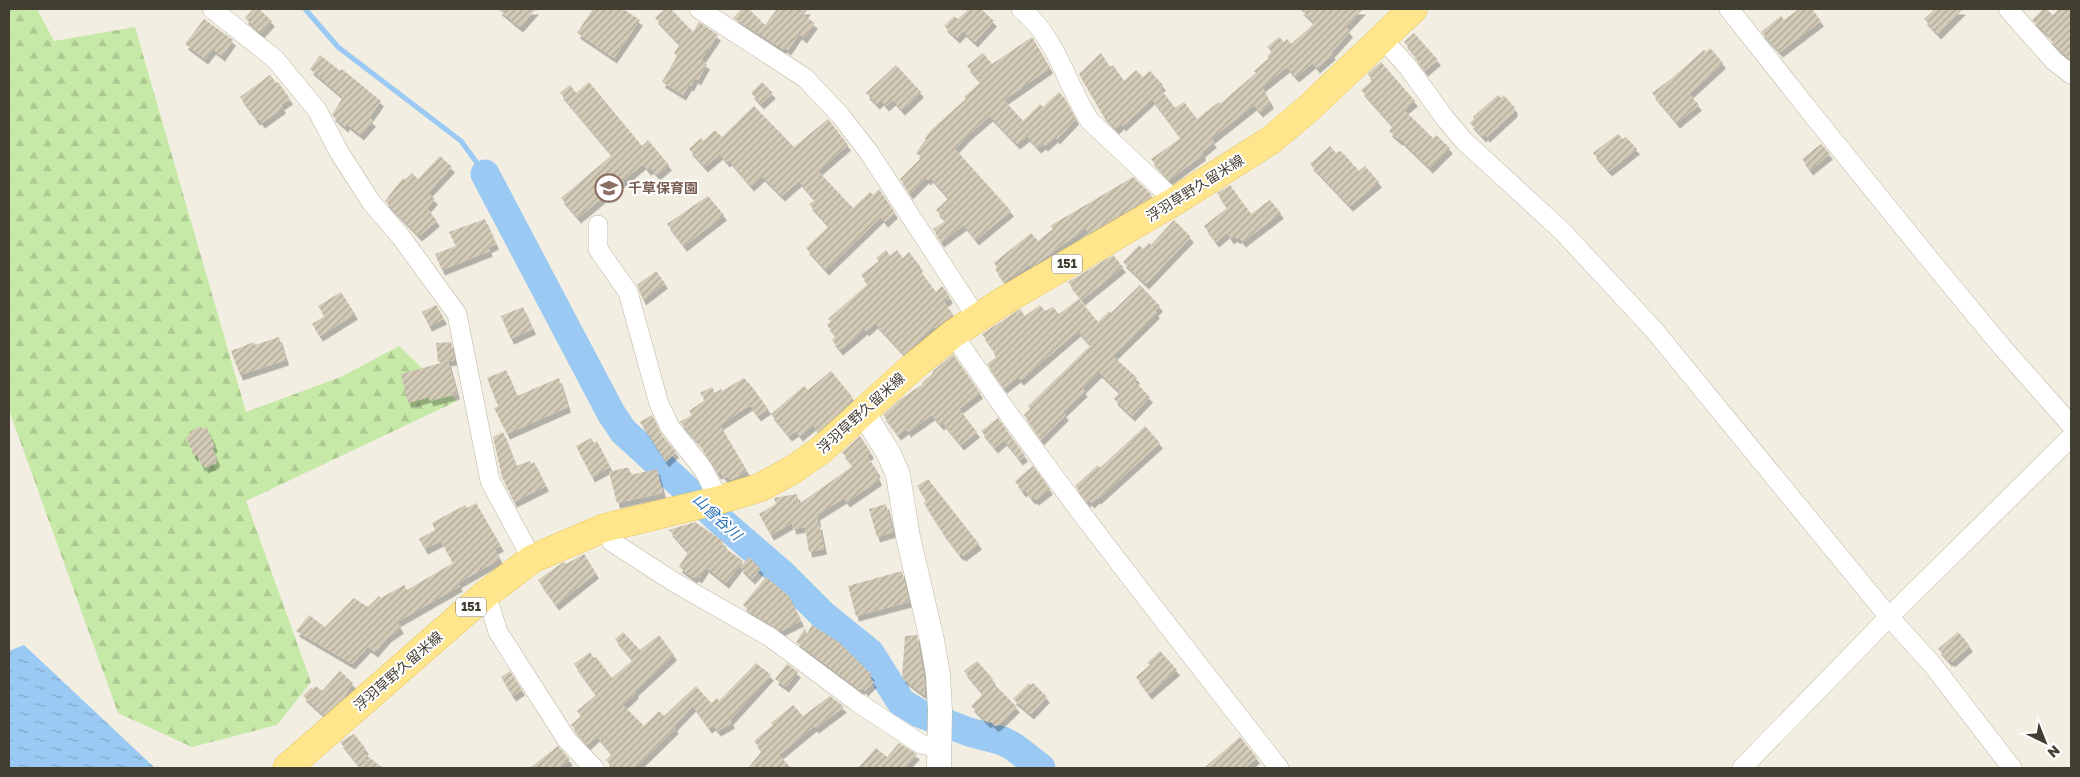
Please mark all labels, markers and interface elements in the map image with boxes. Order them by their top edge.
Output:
street label: 浮羽草野久留米線 [1143,151,1247,224]
school or university icon: 千草保育園 [594,173,624,203]
place label: 千草保育園 [628,179,698,196]
road number: 151 [1052,254,1082,274]
street label: 浮羽草野久留米線 [813,369,908,456]
water label: 山曾谷川 [690,489,747,545]
road number: 151 [456,598,486,616]
street label: 浮羽草野久留米線 [350,627,446,714]
north arrow [2020,717,2070,767]
text: N [2045,742,2064,762]

